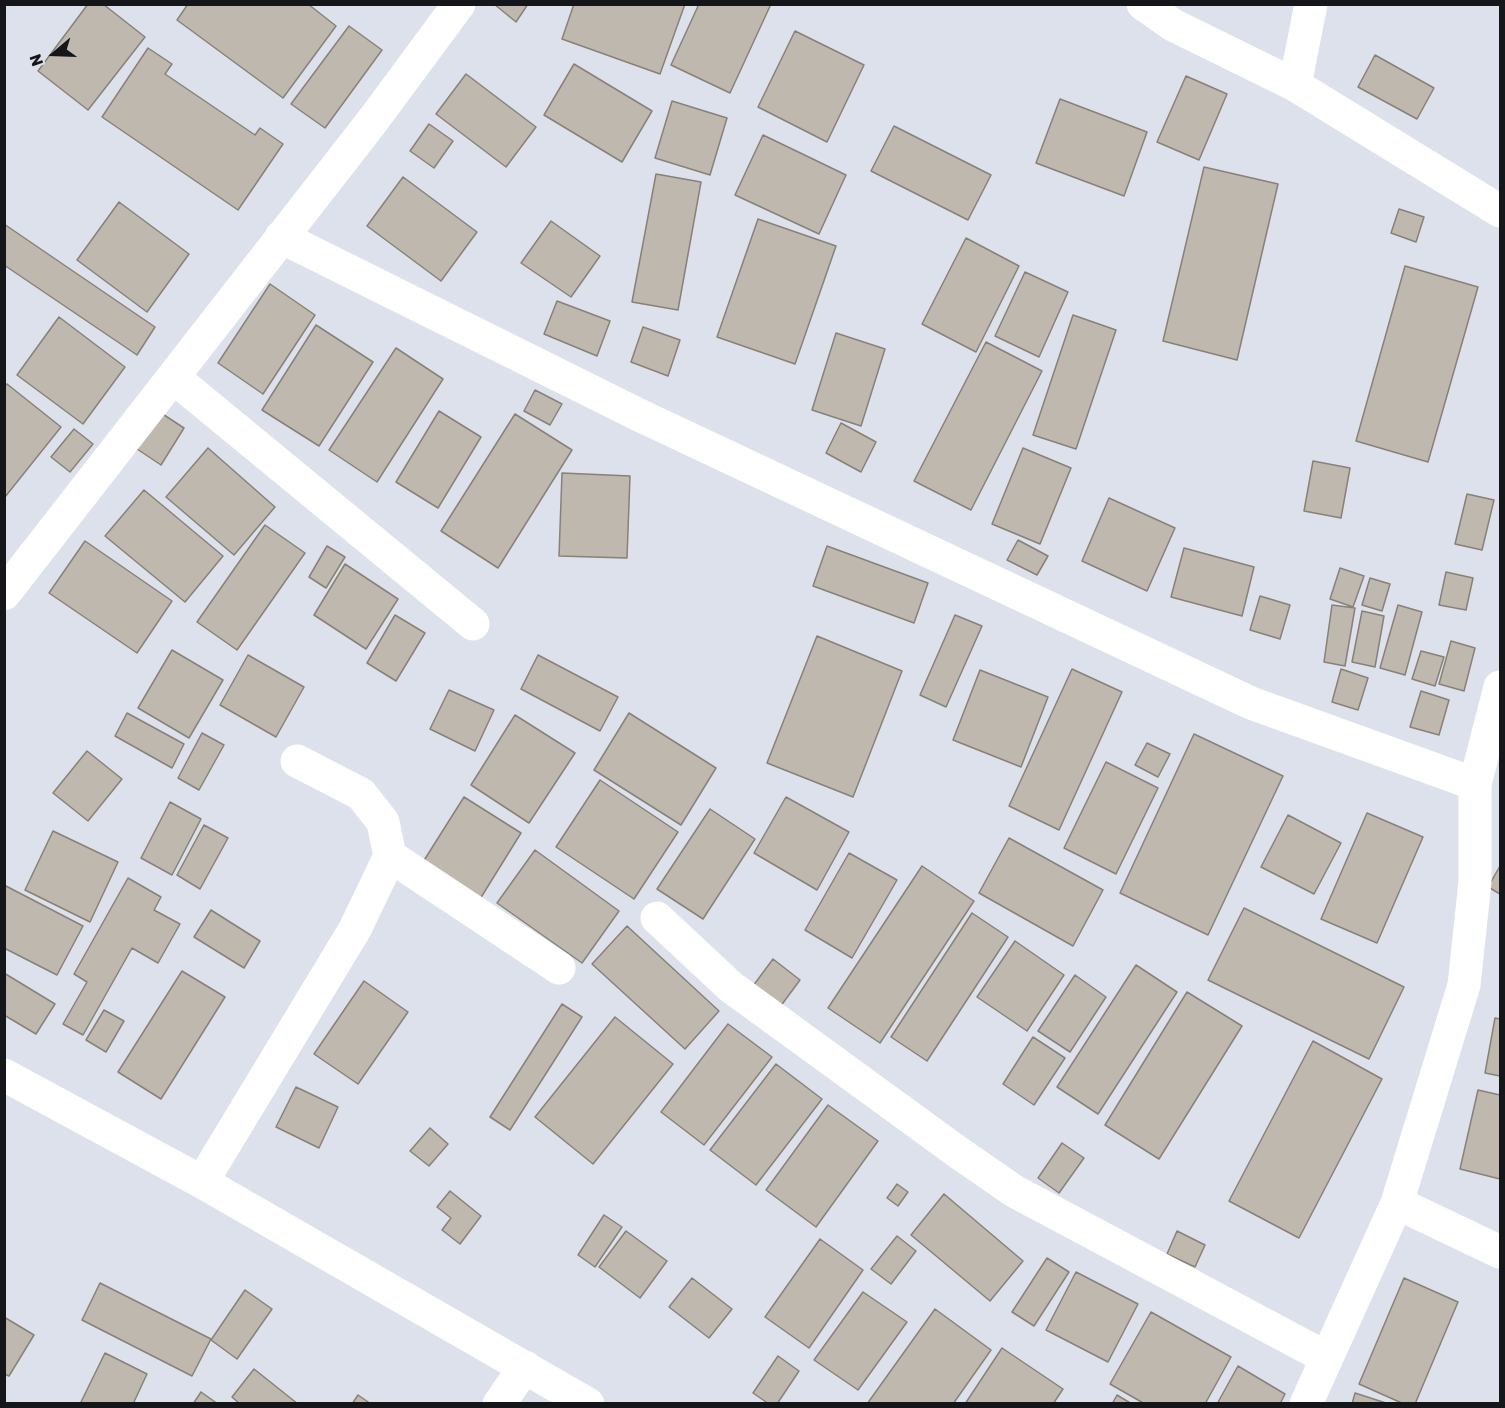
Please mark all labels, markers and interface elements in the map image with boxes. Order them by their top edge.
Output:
north arrow [24,24,84,84]
text: N [26,51,47,69]

